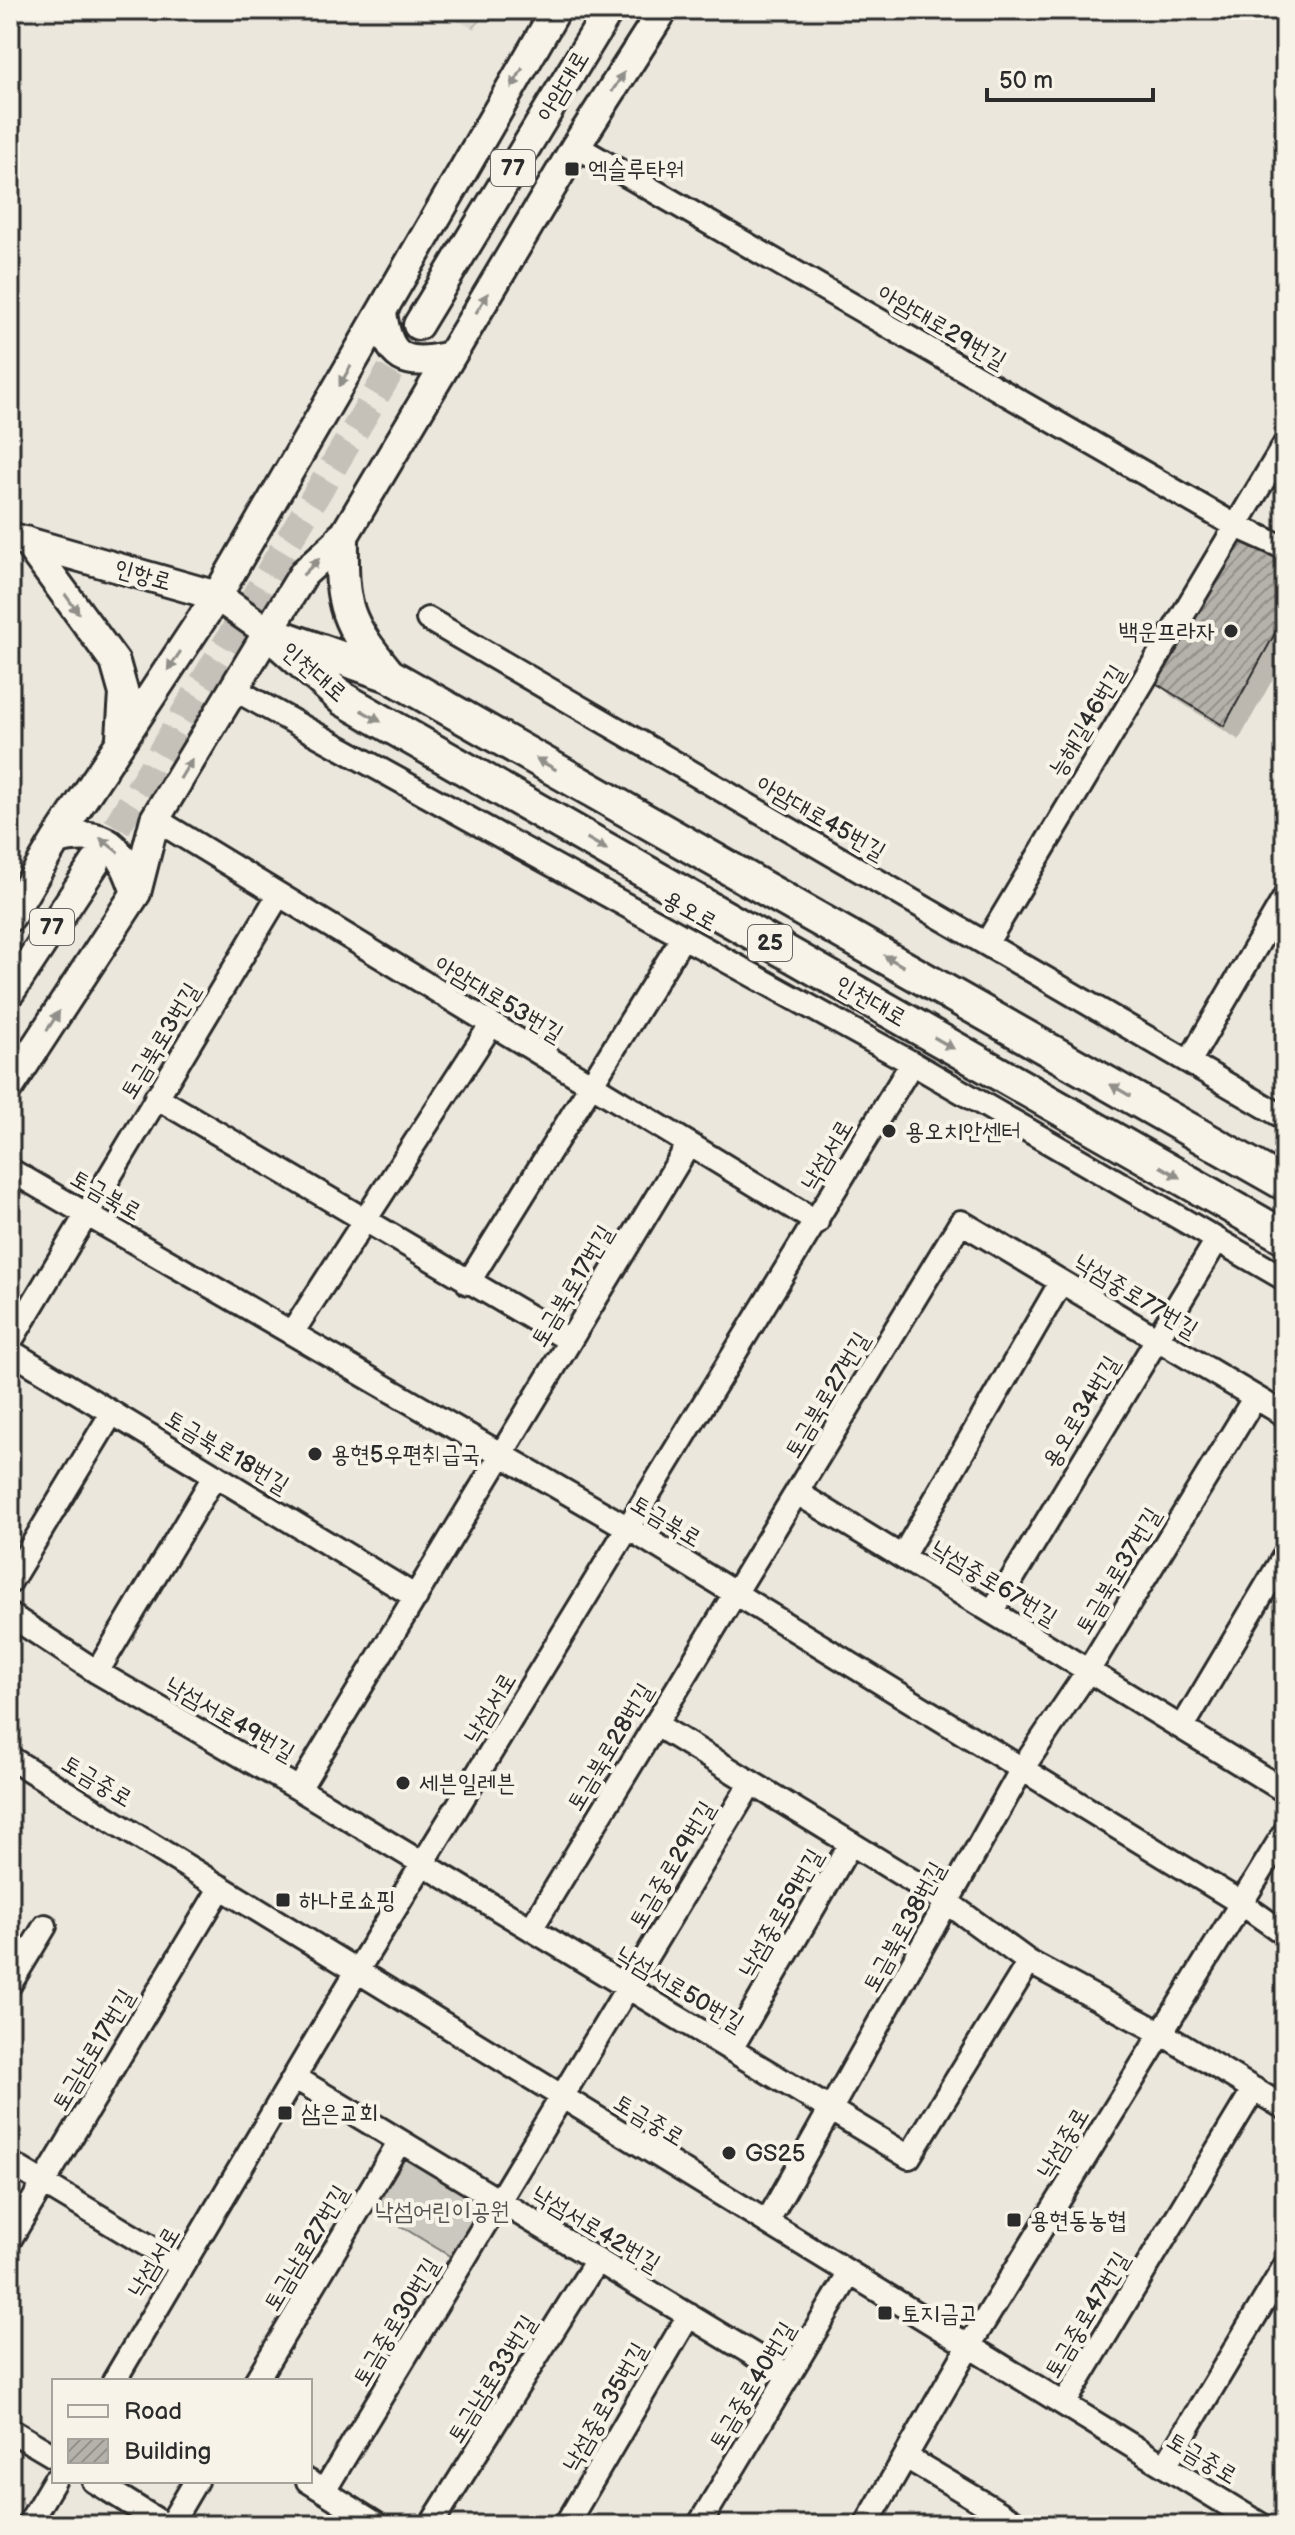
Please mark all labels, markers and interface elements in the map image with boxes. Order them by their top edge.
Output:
street label: 아암대로 [531,45,595,127]
scale bar [987,52,1153,102]
one-way arrow [510,66,524,89]
text: 50 m [999,66,1053,95]
one-way arrow [610,71,625,92]
road number: 77 [491,150,535,186]
place label: 엑슬루타워 [588,155,685,184]
marker: 엑슬루타워 [563,160,581,178]
street label: 아암대로29번길 [872,278,1012,376]
one-way arrow [475,292,489,314]
one-way arrow [338,364,352,387]
street label: 인항로 [111,553,175,597]
one-way arrow [301,559,320,577]
one-way arrow [63,594,79,614]
place label: 백운프라자 [1118,617,1215,646]
marker: 백운프라자 [1222,622,1240,640]
street label: 인천대로 [275,636,353,708]
one-way arrow [167,651,182,672]
street label: 능해길46번길 [1042,660,1132,782]
one-way arrow [360,708,382,722]
one-way arrow [178,757,193,780]
one-way arrow [535,757,557,771]
street label: 아암대로45번길 [751,769,891,867]
one-way arrow [98,837,119,854]
one-way arrow [586,837,608,851]
street label: 용오로 [658,884,722,938]
road number: 77 [30,909,74,945]
road number: 25 [748,925,792,961]
street label: 아암대로53번길 [430,949,568,1049]
one-way arrow [883,955,905,969]
street label: 인천대로 [830,969,912,1033]
street label: 토금북로3번길 [114,978,206,1104]
one-way arrow [45,1010,60,1031]
one-way arrow [933,1036,956,1050]
one-way arrow [1109,1083,1131,1097]
street label: 낙섬서로 [795,1114,859,1196]
place label: 용오치안센터 [905,1117,1021,1146]
marker: 용오치안센터 [880,1122,898,1140]
street label: 토금북로 [65,1163,147,1227]
one-way arrow [1159,1165,1181,1179]
street label: 토금북로17번길 [524,1220,620,1352]
street label: 낙섬중로77번길 [1069,1248,1203,1344]
street label: 토금북로27번길 [778,1327,876,1463]
street label: 용오로34번길 [1036,1351,1126,1473]
street label: 토금북로18번길 [160,1404,294,1500]
place label: 용현5우편취급국 [331,1440,480,1469]
marker: 용현5우편취급국 [306,1445,324,1463]
street label: 토금북로 [625,1489,707,1553]
street label: 토금북로37번길 [1069,1502,1167,1640]
street label: 낙섬중로67번길 [926,1534,1062,1632]
street label: 낙섬서로 [458,1667,522,1749]
street label: 낙섬서로49번길 [160,1670,300,1768]
street label: 토금북로28번길 [560,1678,660,1816]
street label: 토금중로 [56,1749,138,1813]
place label: 세븐일레븐 [419,1769,516,1798]
marker: 세븐일레븐 [394,1774,412,1792]
street label: 토금중로29번길 [623,1796,721,1934]
street label: 낙섬중로59번길 [733,1844,829,1982]
street label: 토금북로38번길 [856,1857,952,1997]
place label: 하나로쇼핑 [299,1886,396,1915]
marker: 하나로쇼핑 [274,1891,292,1909]
street label: 낙섬서로50번길 [611,1940,749,2038]
street label: 토금남로17번길 [45,1984,141,2116]
street label: 토금중로 [608,2088,690,2152]
place label: 삼은교회 [301,2099,378,2128]
street label: 낙섬중로 [1031,2102,1095,2184]
marker: 삼은교회 [276,2104,294,2122]
place label: GS25 [745,2139,805,2168]
marker: GS25 [720,2144,738,2162]
street label: 낙섬서로42번길 [527,2179,665,2279]
street label: 토금남로27번길 [257,2180,355,2316]
park label: 낙섬어린이공원 [374,2197,510,2226]
place label: 용현동농협 [1030,2206,1127,2235]
marker: 용현동농협 [1005,2211,1023,2229]
street label: 낙섬서로 [122,2221,186,2303]
street label: 토금중로47번길 [1038,2247,1136,2383]
street label: 토금중로30번길 [346,2252,446,2392]
place label: 토지금고 [901,2299,978,2328]
marker: 토지금고 [876,2304,894,2322]
street label: 토금남로33번길 [441,2310,543,2448]
street label: 토금중로40번길 [702,2317,802,2455]
street label: 낙섬중로35번길 [556,2337,654,2477]
legend [52,2379,312,2483]
text: Road [124,2397,182,2426]
street label: 토금중로 [1161,2426,1243,2490]
text: Building [124,2437,211,2466]

